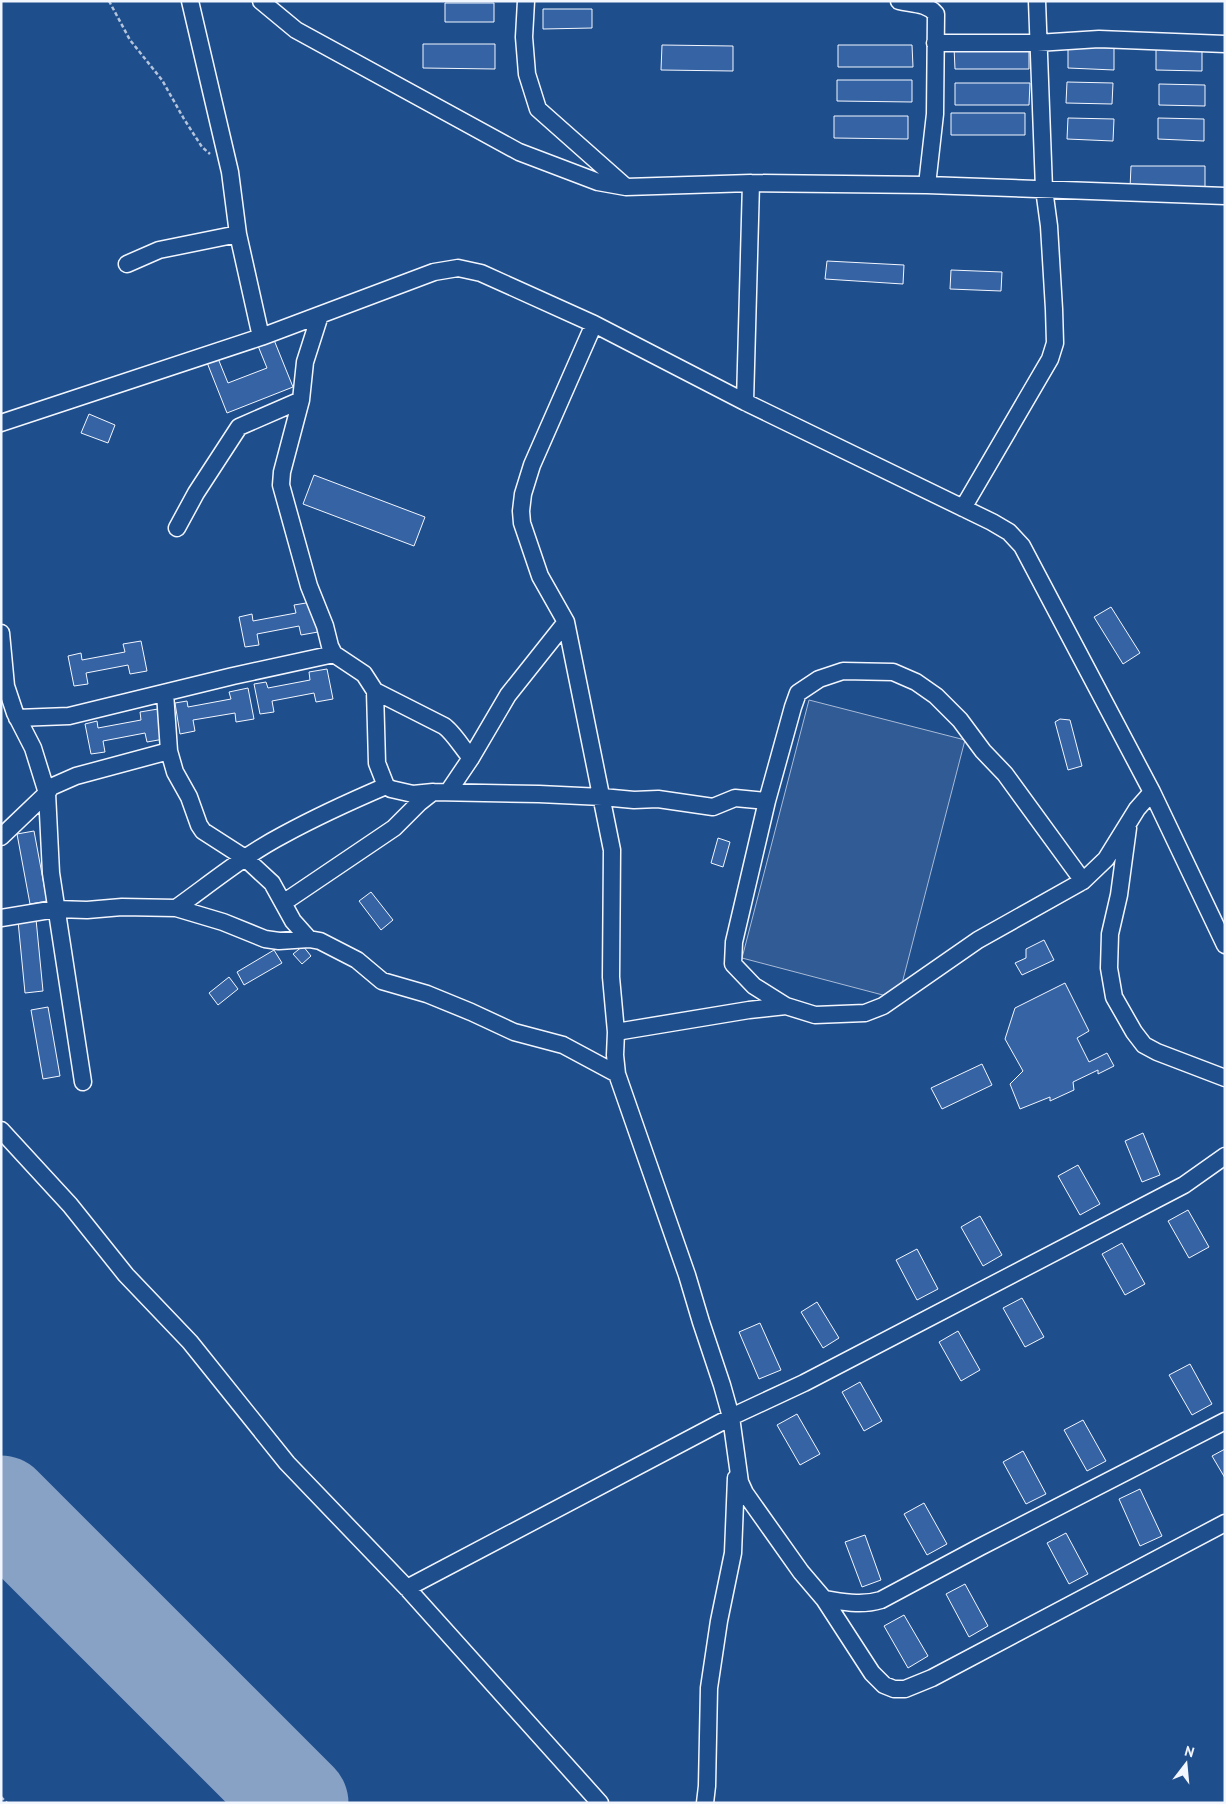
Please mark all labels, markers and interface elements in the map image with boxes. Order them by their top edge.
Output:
north arrow [1161,1739,1211,1789]
text: N [1183,1742,1196,1761]

